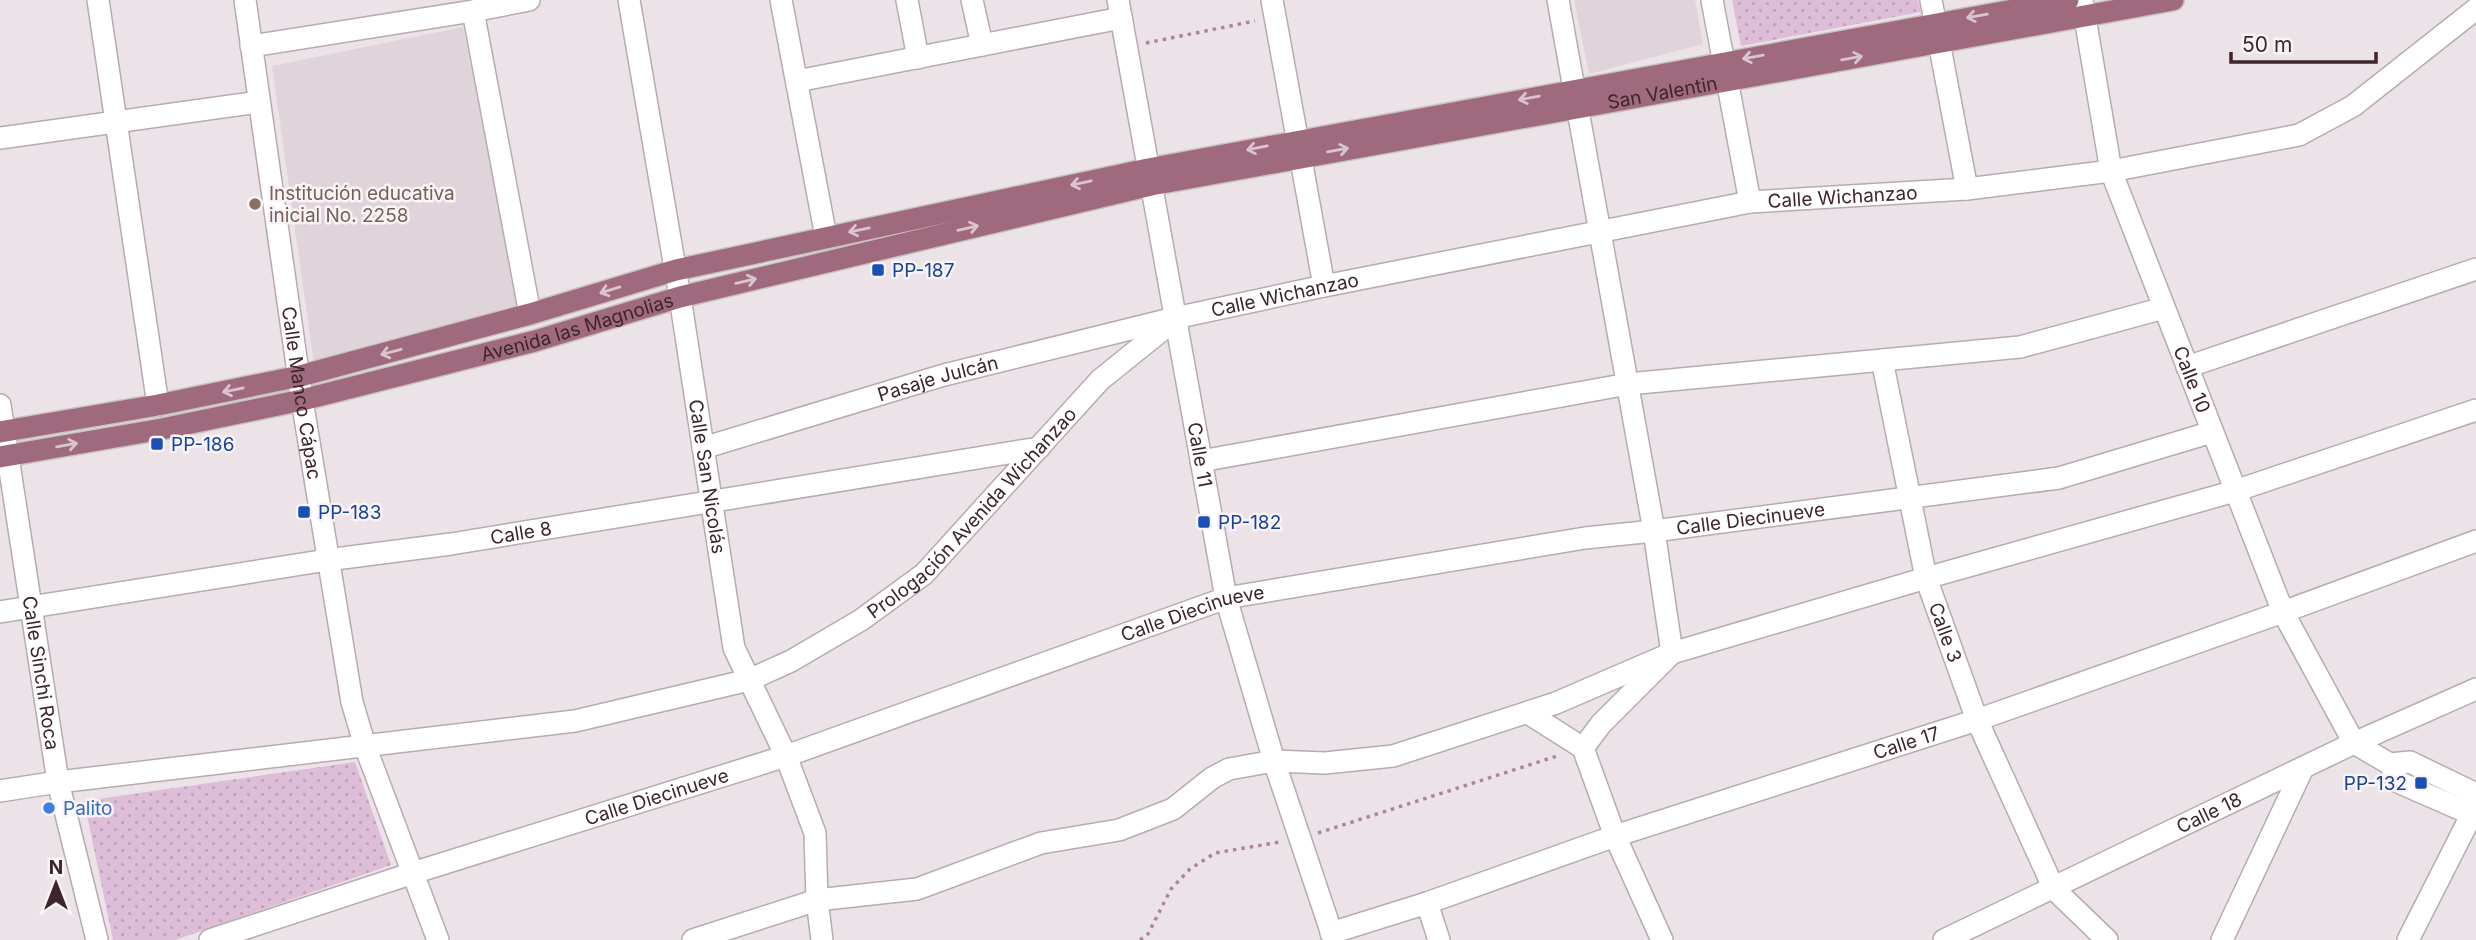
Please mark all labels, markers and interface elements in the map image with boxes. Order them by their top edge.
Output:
one-way arrow [1966,10,1989,24]
scale bar [2231,21,2376,65]
text: 50 m [2242,32,2292,57]
one-way arrow [1840,50,1863,64]
one-way arrow [1742,51,1765,64]
street label: San Valentin [1606,71,1719,114]
one-way arrow [1518,92,1541,105]
one-way arrow [1246,142,1269,156]
one-way arrow [1327,143,1349,156]
one-way arrow [1070,176,1093,190]
street label: Calle Wichanzao [1767,180,1918,212]
place label: Institución educativa inicial No. 2258 [269,182,455,227]
marker: Institución educativa inicial No. 2258 [247,196,263,212]
one-way arrow [956,221,979,235]
one-way arrow [848,223,871,237]
place label: PP-187 [892,259,954,282]
marker: PP-187 [870,262,886,278]
street label: Calle Wichanzao [1209,268,1360,321]
one-way arrow [735,274,757,287]
one-way arrow [600,285,622,297]
street label: Avenida las Magnolias [478,288,676,366]
street label: Calle Manco Cápac [277,305,326,481]
street label: Calle 10 [2169,343,2216,416]
one-way arrow [380,346,402,359]
street label: Pasaje Julcán [875,351,1000,406]
one-way arrow [222,383,245,397]
street label: Calle San Nicolás [684,398,731,555]
street label: Prologación Avenida Wichanzao [863,402,1081,623]
street label: Calle 11 [1183,420,1217,489]
place label: PP-186 [171,433,234,456]
marker: PP-186 [149,436,165,452]
one-way arrow [55,438,78,452]
street label: Calle Diecinueve [1675,497,1826,539]
place label: PP-183 [318,501,381,524]
marker: PP-183 [296,504,312,520]
place label: PP-182 [1218,511,1281,534]
marker: PP-182 [1196,514,1212,530]
street label: Calle 8 [489,516,553,549]
street label: Calle Diecinueve [1118,580,1266,646]
street label: Calle Sinchi Roca [18,594,64,751]
street label: Calle 3 [1924,599,1967,665]
street label: Calle 17 [1870,721,1942,764]
street label: Calle Diecinueve [582,763,731,830]
place label: PP-132 [2344,772,2407,795]
marker: PP-132 [2413,775,2429,791]
street label: Calle 18 [2173,787,2245,838]
place label: Palito [63,797,112,820]
marker: Palito [41,800,57,816]
north arrow [21,849,91,919]
text: N [49,856,63,879]

